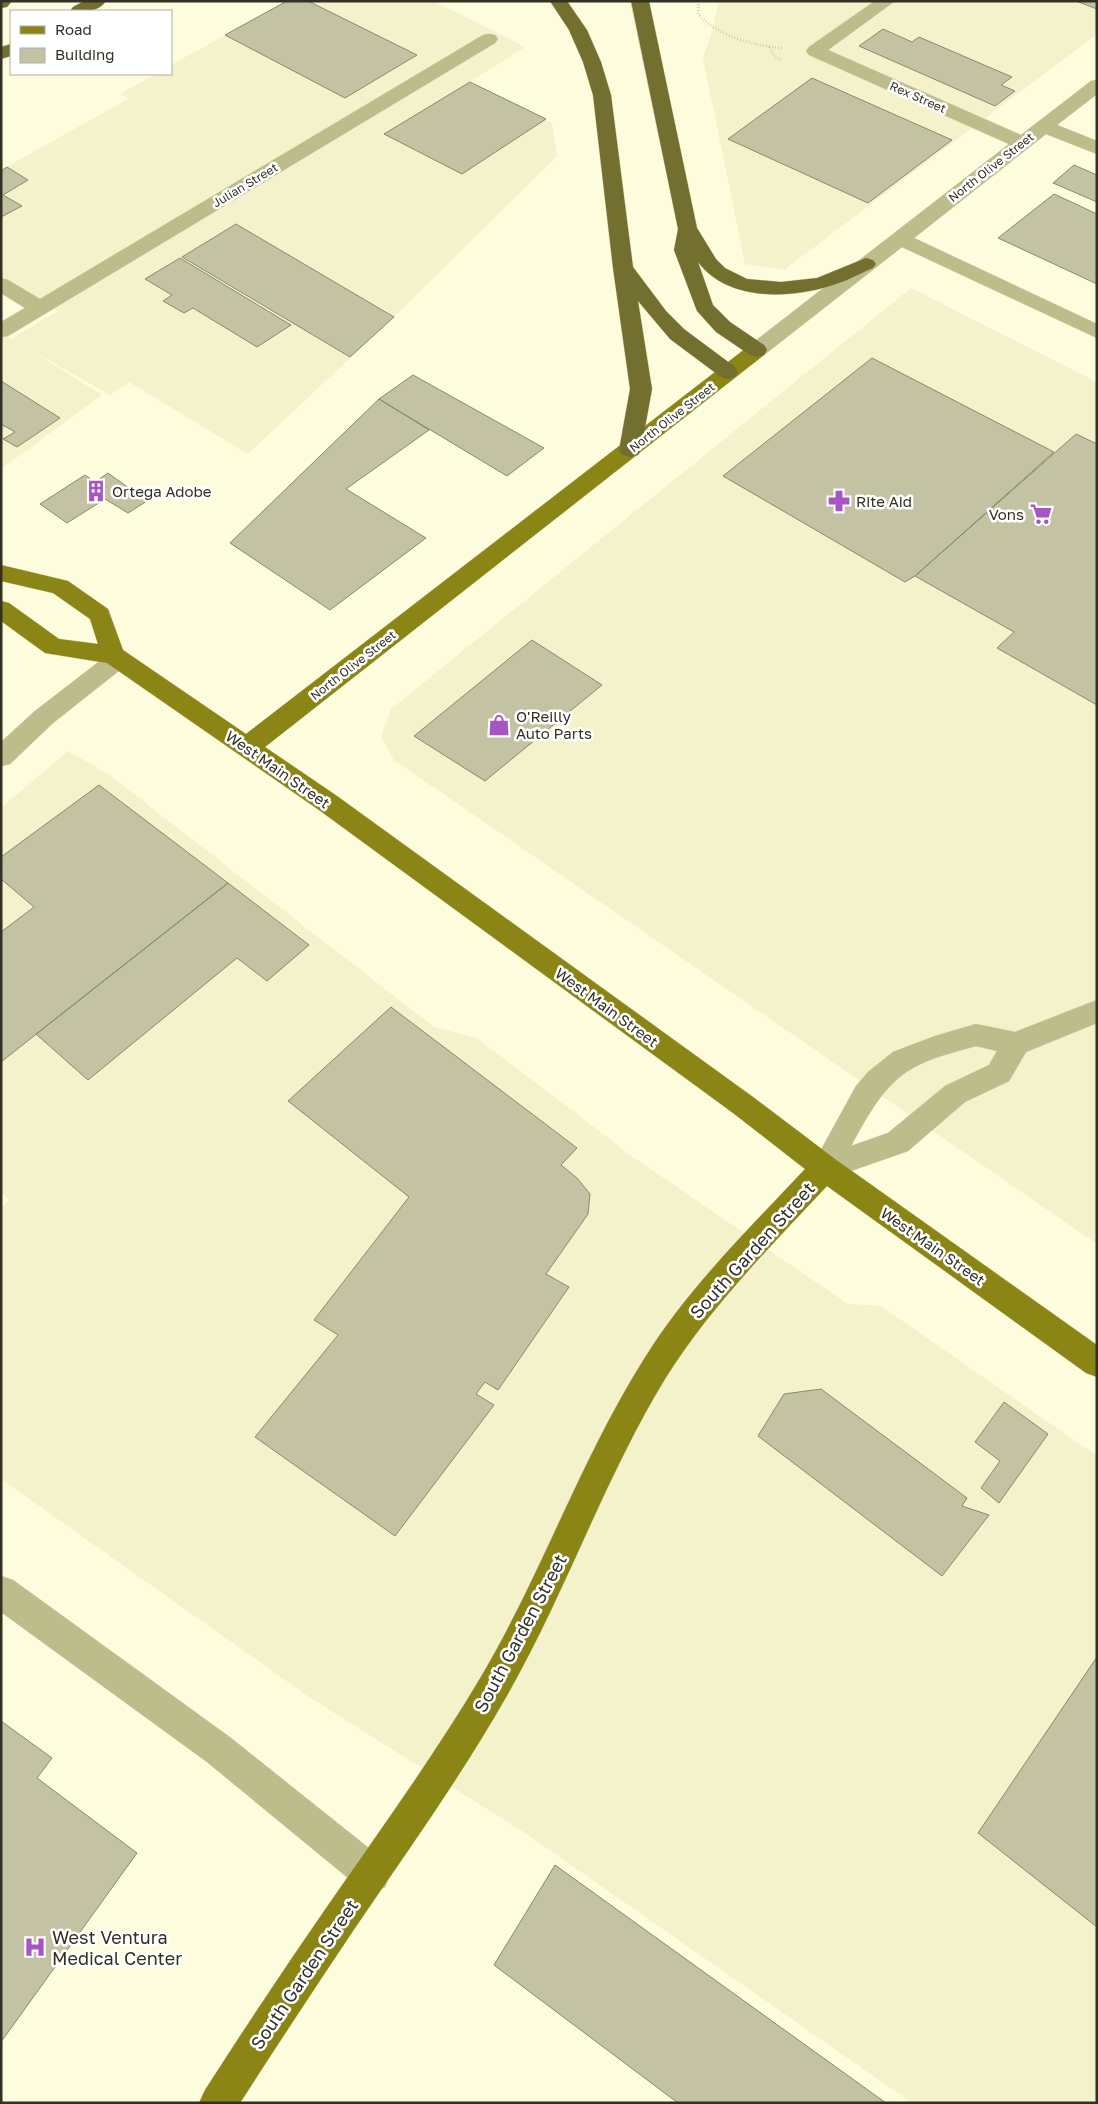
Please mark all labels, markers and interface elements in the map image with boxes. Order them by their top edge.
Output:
legend [10,10,172,75]
text: Road [55,20,92,38]
text: Building [55,45,115,63]
street label: Rex Street [888,78,949,116]
street label: North Olive Street [945,129,1037,205]
street label: Julian Street [210,160,281,210]
street label: North Olive Street [626,379,718,455]
building icon: Ortega Adobe [83,478,109,504]
place label: Ortega Adobe [112,482,212,500]
pharmacy icon: Rite Aid [826,488,852,514]
place label: Rite Aid [856,492,912,510]
supermarket icon: Vons [1028,501,1054,527]
place label: Vons [989,505,1024,523]
street label: North Olive Street [307,627,399,703]
place label: O'Reilly Auto Parts [516,707,592,742]
shop icon: O'Reilly Auto Parts [486,712,512,738]
street label: West Main Street [222,726,334,812]
street label: West Main Street [552,964,662,1050]
street label: South Garden Street [685,1177,819,1323]
street label: West Main Street [877,1203,989,1289]
street label: South Garden Street [469,1550,571,1716]
street label: South Garden Street [246,1895,362,2053]
place label: West Ventura Medical Center [52,1926,182,1969]
hospital icon: West Ventura Medical Center [22,1934,48,1960]

